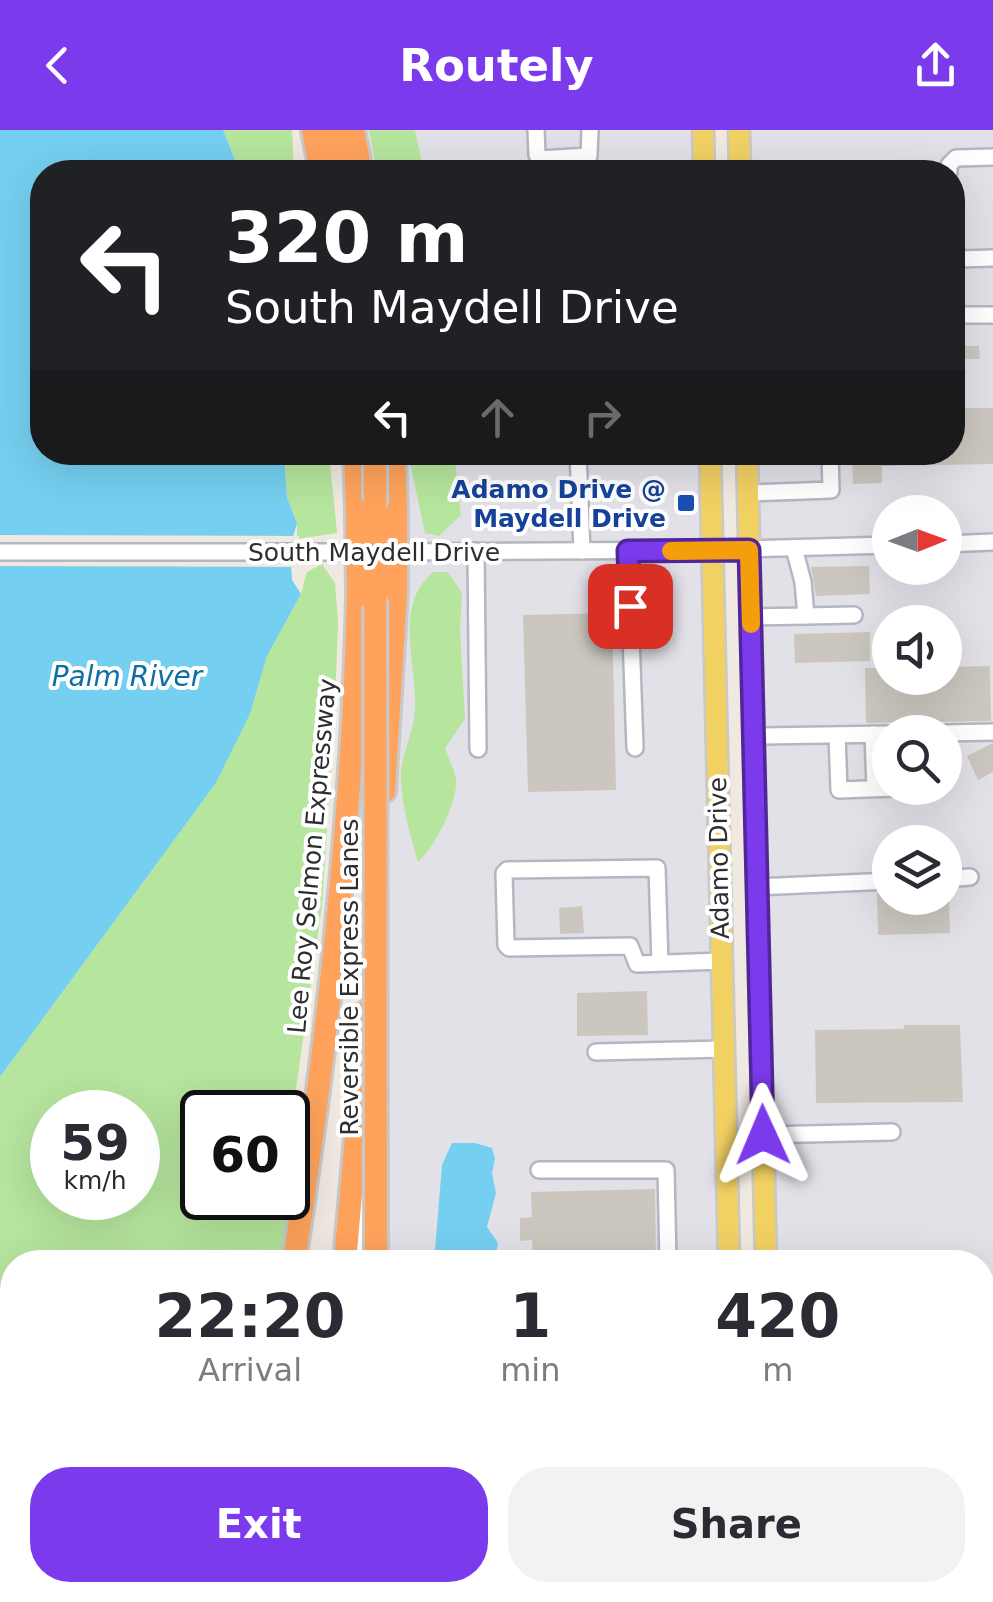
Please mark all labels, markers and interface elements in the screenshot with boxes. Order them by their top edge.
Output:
icon: back [30,38,85,93]
icon: share [908,38,963,93]
text: Routely [399,39,594,92]
text: 320 m [225,197,468,279]
icon: left [60,200,190,330]
text: South Maydell Drive [225,281,679,334]
icon: left [365,390,420,445]
icon: ahead [470,390,525,445]
icon: right [575,390,630,445]
place label: Adamo Drive @ Maydell Drive [451,475,666,533]
marker: Adamo Drive @ Maydell Drive [675,492,697,514]
north arrow [872,495,962,585]
map controls [872,495,962,915]
street label: South Maydell Drive [248,538,500,567]
pin [588,564,673,649]
icon: arrive [603,579,658,634]
button: sound [872,605,962,695]
water label: Palm River [52,660,204,693]
street label: Lee Roy Selmon Expressway [282,677,342,1035]
button: search [872,715,962,805]
street label: Adamo Drive [703,777,735,939]
street label: Reversible Express Lanes [335,818,364,1136]
button: layers [872,825,962,915]
position arrow [711,1083,815,1187]
speed limit sign: 60 [180,1090,310,1220]
text: 59 [60,1114,130,1172]
text: km/h [63,1166,127,1195]
text: 22:20 [155,1281,346,1351]
text: 1 [509,1281,551,1351]
text: 420 [715,1281,840,1351]
text: Arrival [198,1351,302,1389]
text: min [500,1351,561,1389]
text: m [762,1351,793,1389]
button: Exit [30,1467,488,1582]
button: Share [508,1467,965,1582]

